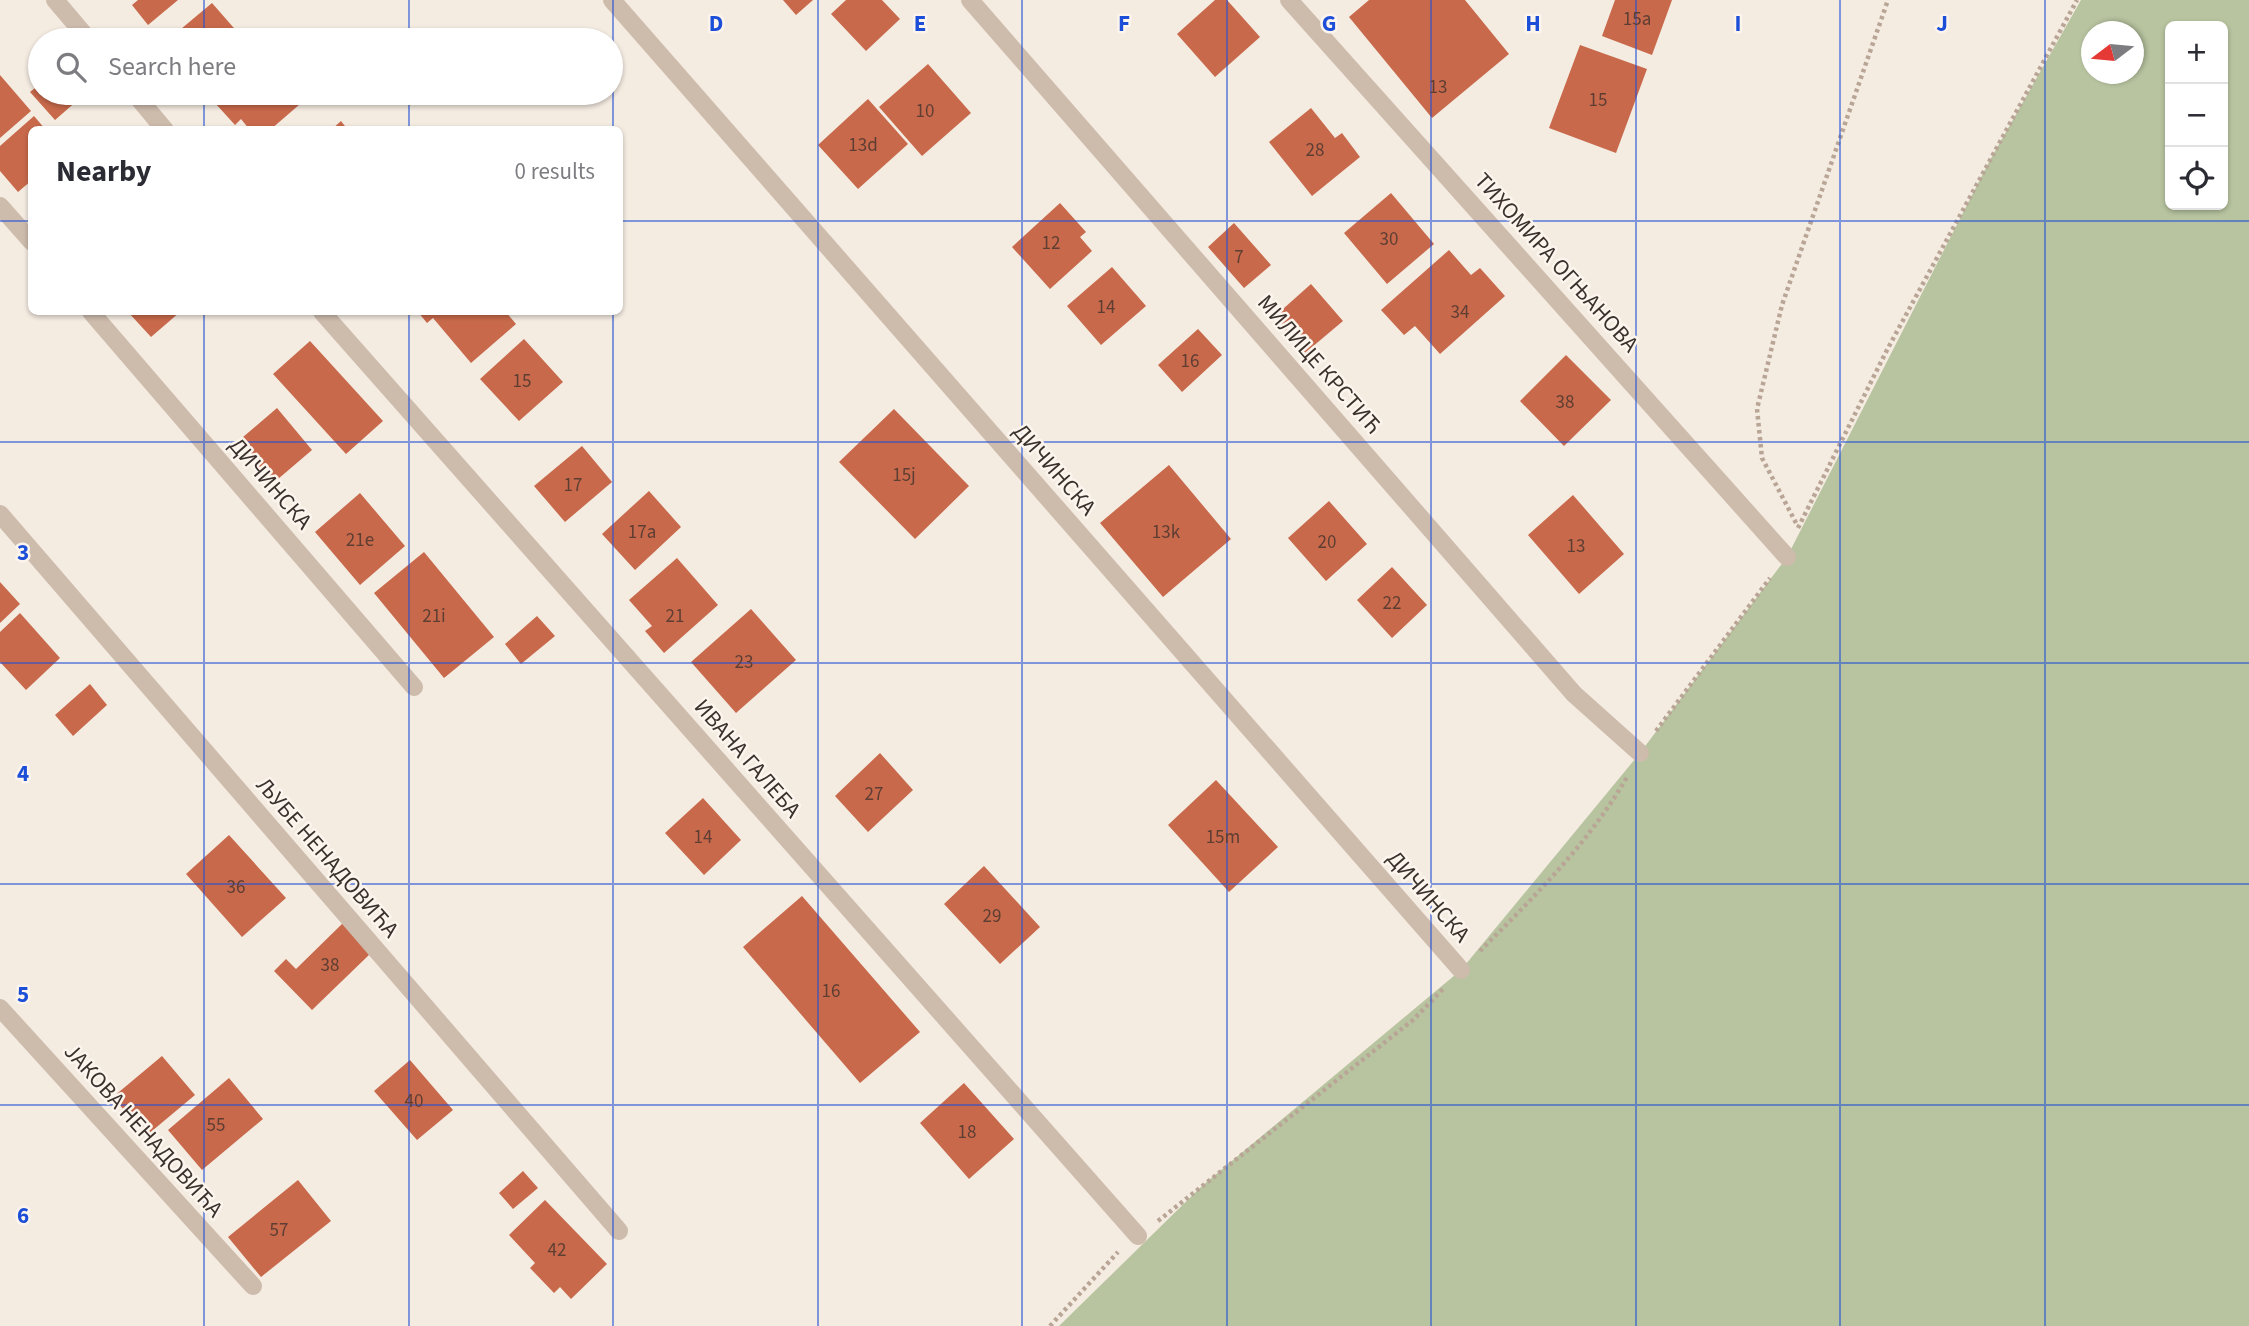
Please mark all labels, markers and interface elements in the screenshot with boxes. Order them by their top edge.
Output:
house number: 15a [1623,6,1651,33]
text: D [709,7,723,40]
text: E [914,7,926,40]
text: F [1118,7,1130,40]
text: G [1322,7,1336,40]
text: H [1525,7,1541,40]
text: I [1735,7,1741,40]
text: J [1936,7,1948,40]
north arrow [2081,21,2144,84]
map controls [2165,21,2228,210]
button: + [2165,21,2228,84]
search box [28,28,623,105]
icon: search [52,48,90,86]
text: Search here [108,48,236,85]
house number: 13 [1429,74,1447,101]
button: − [2165,84,2228,147]
house number: 15 [1589,87,1607,114]
house number: 10 [916,98,934,125]
house number: 13d [848,132,878,159]
house number: 28 [1306,137,1324,164]
button: locate [2165,147,2228,210]
text: Nearby [56,150,151,193]
text: 0 results [515,155,595,188]
street label: ТИХОМИРА ОГЊАНОВА [1467,165,1647,360]
house number: 30 [1380,226,1398,253]
house number: 12 [1042,230,1060,257]
house number: 7 [1234,244,1244,271]
street label: МИЛИЦЕ КРСТИЋ [1250,287,1390,441]
house number: 14 [1097,294,1115,321]
house number: 34 [1451,299,1469,326]
house number: 16 [1181,348,1199,375]
house number: 15 [513,368,531,395]
house number: 38 [1556,389,1574,416]
street label: ДИЧИНСКА [1005,416,1104,523]
street label: ДИЧИНСКА [221,430,320,537]
house number: 15j [892,462,916,489]
house number: 17 [564,472,582,499]
house number: 17a [628,519,656,546]
house number: 13k [1152,519,1181,546]
house number: 21e [346,527,374,554]
house number: 20 [1318,529,1336,556]
house number: 13 [1567,533,1585,560]
text: 3 [17,536,29,569]
house number: 22 [1383,590,1401,617]
house number: 21i [422,603,446,630]
house number: 21 [666,603,684,630]
house number: 23 [735,649,753,676]
street label: ИВАНА ГАЛЕБА [686,691,809,826]
text: 4 [17,757,29,790]
street label: ЉУБЕ НЕНАДОВИЋА [248,770,407,945]
house number: 27 [865,781,883,808]
house number: 14 [694,824,712,851]
house number: 15m [1206,824,1240,851]
street label: ДИЧИНСКА [1379,843,1478,950]
house number: 36 [227,874,245,901]
house number: 29 [983,903,1001,930]
house number: 38 [321,952,339,979]
text: 5 [17,978,29,1011]
house number: 16 [822,978,840,1005]
street label: ЈАКОВА НЕНАДОВИЋА [56,1036,231,1225]
house number: 40 [405,1088,423,1115]
house number: 55 [207,1112,225,1139]
house number: 18 [958,1119,976,1146]
text: 6 [17,1199,29,1232]
house number: 57 [270,1217,288,1244]
house number: 42 [548,1237,566,1264]

